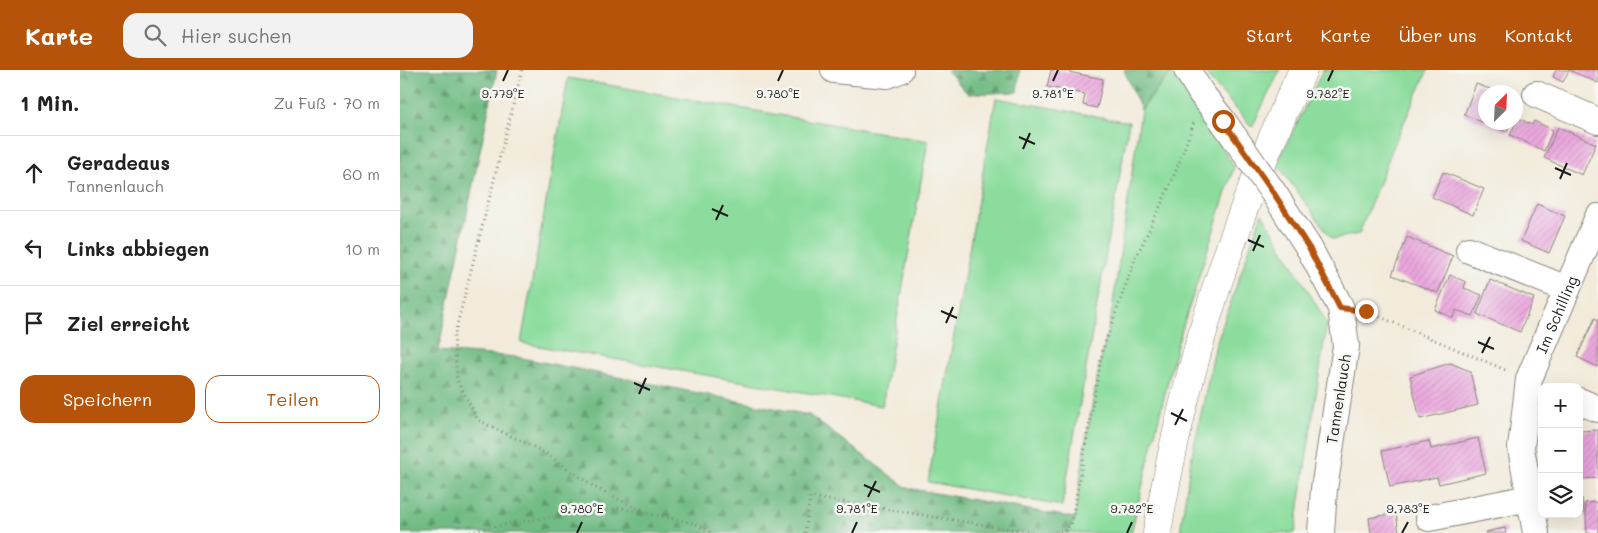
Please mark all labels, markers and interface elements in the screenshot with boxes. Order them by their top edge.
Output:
search box [123,13,473,58]
text: Karte [25,20,93,51]
icon: search [141,21,169,49]
text: Hier suchen [181,23,292,48]
text: Start [1246,23,1293,47]
text: Karte [1321,23,1371,47]
text: Über uns [1399,23,1477,47]
text: Kontakt [1505,23,1573,47]
text: 9.779°E [482,85,524,101]
text: 9.780°E [756,85,800,101]
text: 9.781°E [1032,85,1074,101]
text: 9.782°E [1307,85,1349,101]
north arrow [1478,85,1523,130]
text: 1 Min. [20,89,79,116]
text: Zu Fuß · 70 m [274,92,380,113]
route start [1212,110,1235,133]
text: Geradeaus [67,150,170,175]
icon: ahead [20,159,48,187]
text: 60 m [343,163,380,184]
text: Tannenlauch [67,175,164,196]
icon: left [20,234,48,262]
text: Links abbiegen [67,236,209,261]
text: 10 m [345,238,380,259]
street label: Im Schilling [1531,272,1582,356]
route end [1355,300,1378,323]
icon: arrive [20,309,48,337]
text: Ziel erreicht [67,311,190,336]
street label: Tannenlauch [1321,353,1355,445]
button: Speichern [20,375,195,423]
button: Teilen [205,375,380,423]
map controls [1538,383,1583,518]
button: + [1538,383,1583,428]
button: − [1538,428,1583,473]
button: layers [1538,473,1583,518]
text: 9.780°E [560,500,604,516]
text: 9.781°E [836,500,878,516]
text: 9.782°E [1111,500,1153,516]
text: 9.783°E [1386,500,1430,516]

